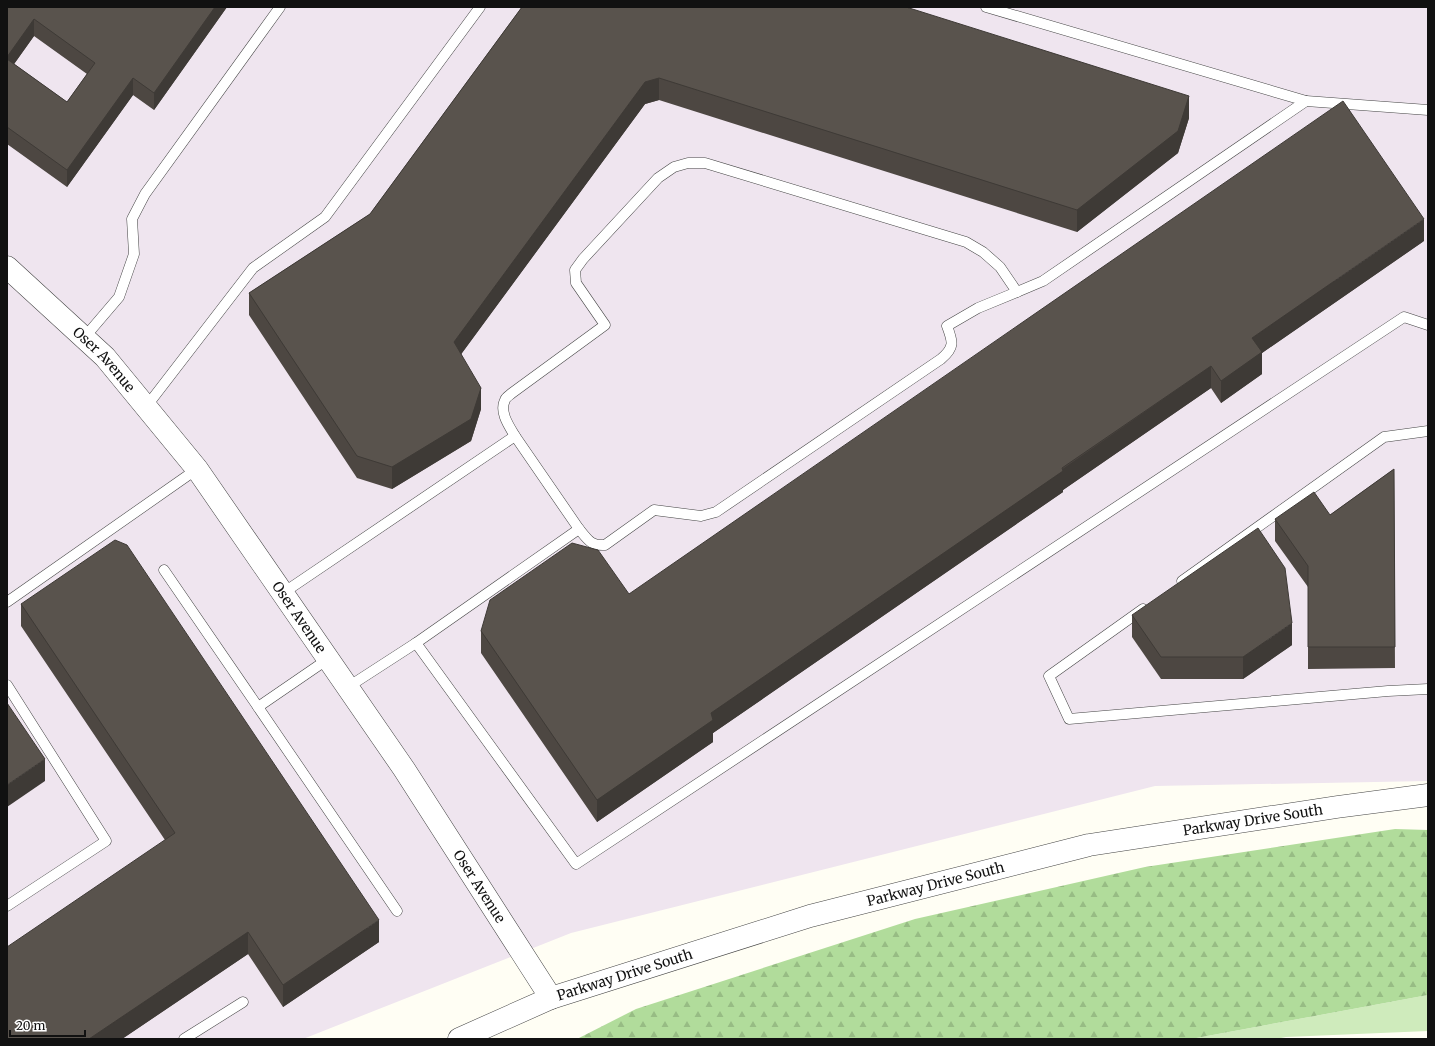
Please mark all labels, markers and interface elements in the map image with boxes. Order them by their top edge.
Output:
street label: Oser Avenue [69,323,139,396]
street label: Oser Avenue [268,578,330,657]
street label: Parkway Drive South [1182,800,1324,840]
street label: Oser Avenue [449,847,509,926]
street label: Parkway Drive South [865,858,1006,910]
street label: Parkway Drive South [555,945,695,1005]
scale bar [10,1012,85,1038]
text: 20 m [16,1018,45,1033]

